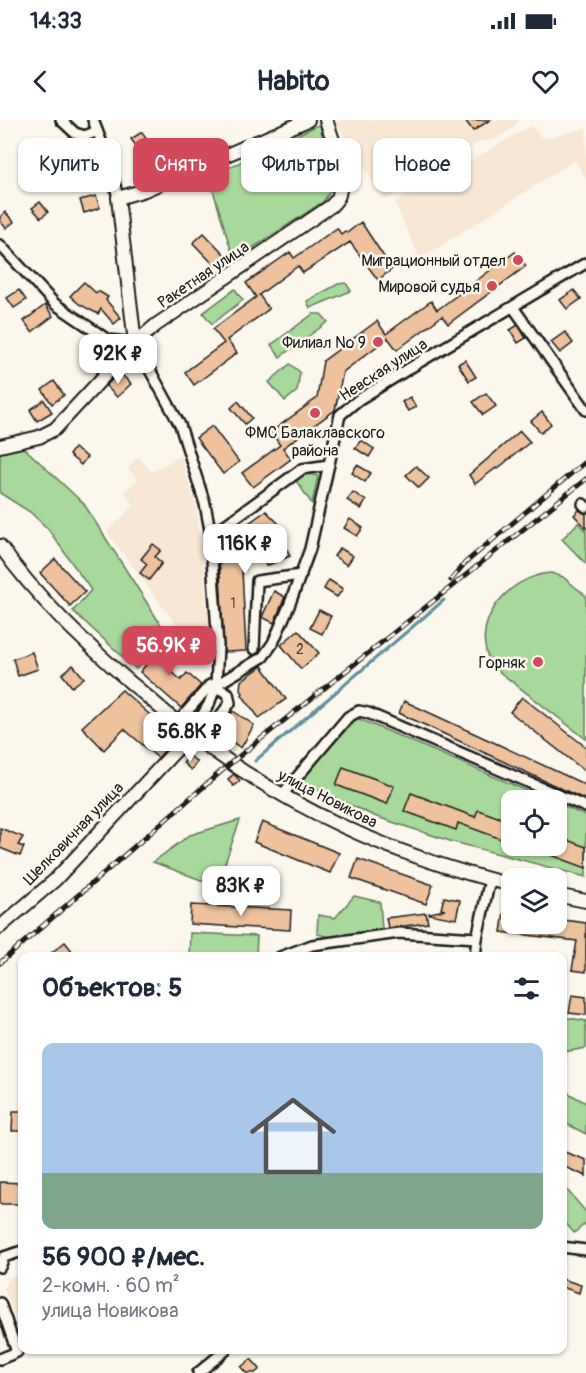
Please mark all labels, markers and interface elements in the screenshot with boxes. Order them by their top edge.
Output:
text: 14:33 [30,7,82,35]
icon: back [24,65,57,98]
text: Habito [256,65,330,98]
icon: heart [529,65,562,98]
chip: Купить [18,138,121,192]
chip: Снять [133,138,229,192]
chip: Фильтры [241,138,361,192]
chip: Новое [373,138,471,192]
street label: Ракетная улица [154,237,253,313]
place label: Миграционный отдел [361,251,506,271]
marker: Миграционный отдел [511,253,525,267]
place label: Мировой судья [378,277,480,297]
marker: Мировой судья [485,279,499,293]
place label: Филиал No 9 [282,333,366,353]
pin: 92K ₽ [76,334,160,385]
street label: Невская улица [336,334,431,406]
marker: Филиал No 9 [371,335,385,349]
text: 92K ₽ [93,341,143,366]
marker: ФМС Балаклавского района [308,406,322,420]
place label: ФМС Балаклавского района [245,423,385,461]
pin: 116K ₽ [196,524,294,575]
text: 116K ₽ [217,531,273,556]
house number: 1 [230,595,236,612]
pin: 56.9K ₽ [114,626,224,677]
text: 56.9K ₽ [136,633,202,658]
house number: 2 [296,641,304,658]
place label: Горняк [478,653,526,673]
marker: Горняк [531,655,545,669]
pin: 56.8K ₽ [135,712,245,763]
text: 56.8K ₽ [157,719,223,744]
street label: улица Новикова [273,765,381,833]
street label: Шелковичная улица [19,778,128,889]
map controls [501,790,567,934]
button: locate [501,790,567,856]
pin: 83K ₽ [199,866,283,917]
button: layers [501,868,567,934]
text: 83K ₽ [216,873,266,898]
text: Объектов: 5 [42,972,182,1004]
icon: filters [510,972,543,1005]
icon: home [239,1082,347,1190]
text: 56 900 ₽/мес. [42,1241,205,1273]
text: 2-комн. · 60 m² [42,1273,180,1298]
text: улица Новикова [42,1298,178,1323]

